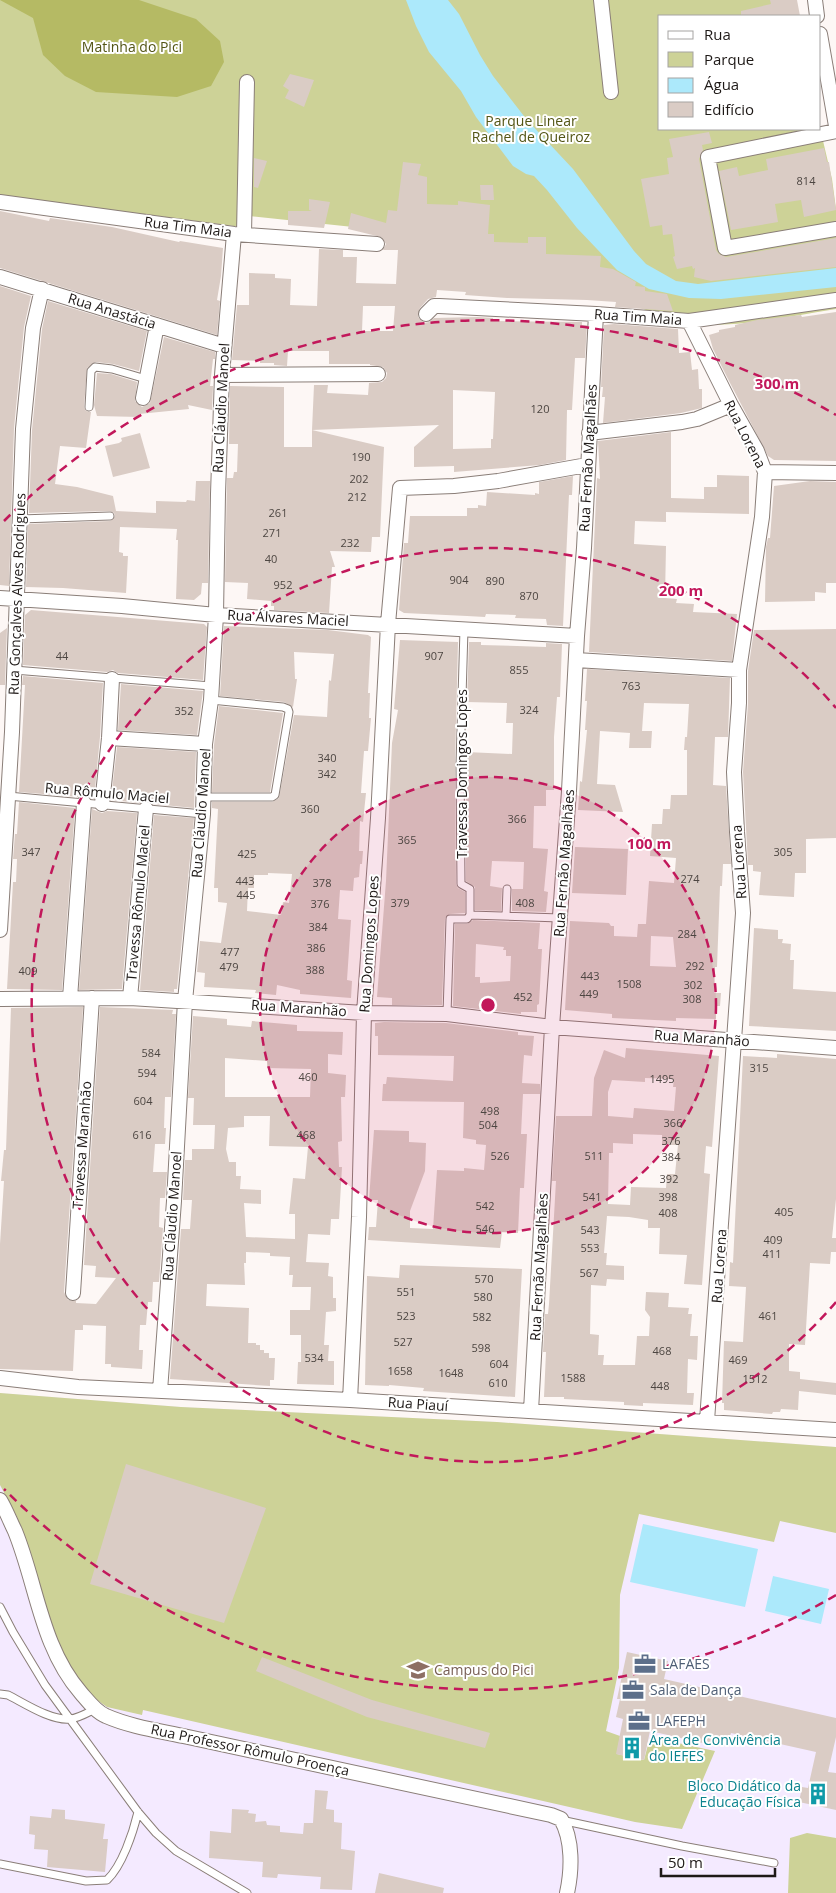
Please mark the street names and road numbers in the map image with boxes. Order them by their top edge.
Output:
street label: Rua Tim Maia [143,212,233,241]
street label: Rua Anastácia [66,288,159,333]
street label: Rua Tim Maia [593,304,683,329]
street label: Rua Cláudio Manoel [208,342,233,474]
street label: Rua Fernão Magalhães [574,383,601,532]
street label: Rua Lorena [720,396,771,471]
street label: Rua Gonçalves Alves Rodrigues [3,492,30,695]
street label: Rua Álvares Maciel [227,605,349,630]
street label: Travessa Domingos Lopes [452,689,471,859]
street label: Rua Cláudio Manoel [186,747,215,879]
street label: Rua Rômulo Maciel [44,778,170,807]
street label: Rua Fernão Magalhães [549,788,578,937]
street label: Travessa Rômulo Maciel [121,824,154,982]
street label: Rua Lorena [726,824,751,900]
street label: Rua Domingos Lopes [354,874,383,1013]
street label: Rua Maranhão [251,995,348,1020]
street label: Rua Maranhão [654,1025,751,1050]
street label: Travessa Maranhão [68,1080,95,1210]
street label: Rua Cláudio Manoel [157,1150,186,1282]
street label: Rua Fernão Magalhães [525,1192,552,1341]
street label: Rua Lorena [706,1228,731,1304]
street label: Rua Piauí [387,1392,449,1415]
street label: Rua Professor Rômulo Proença [149,1719,351,1780]

